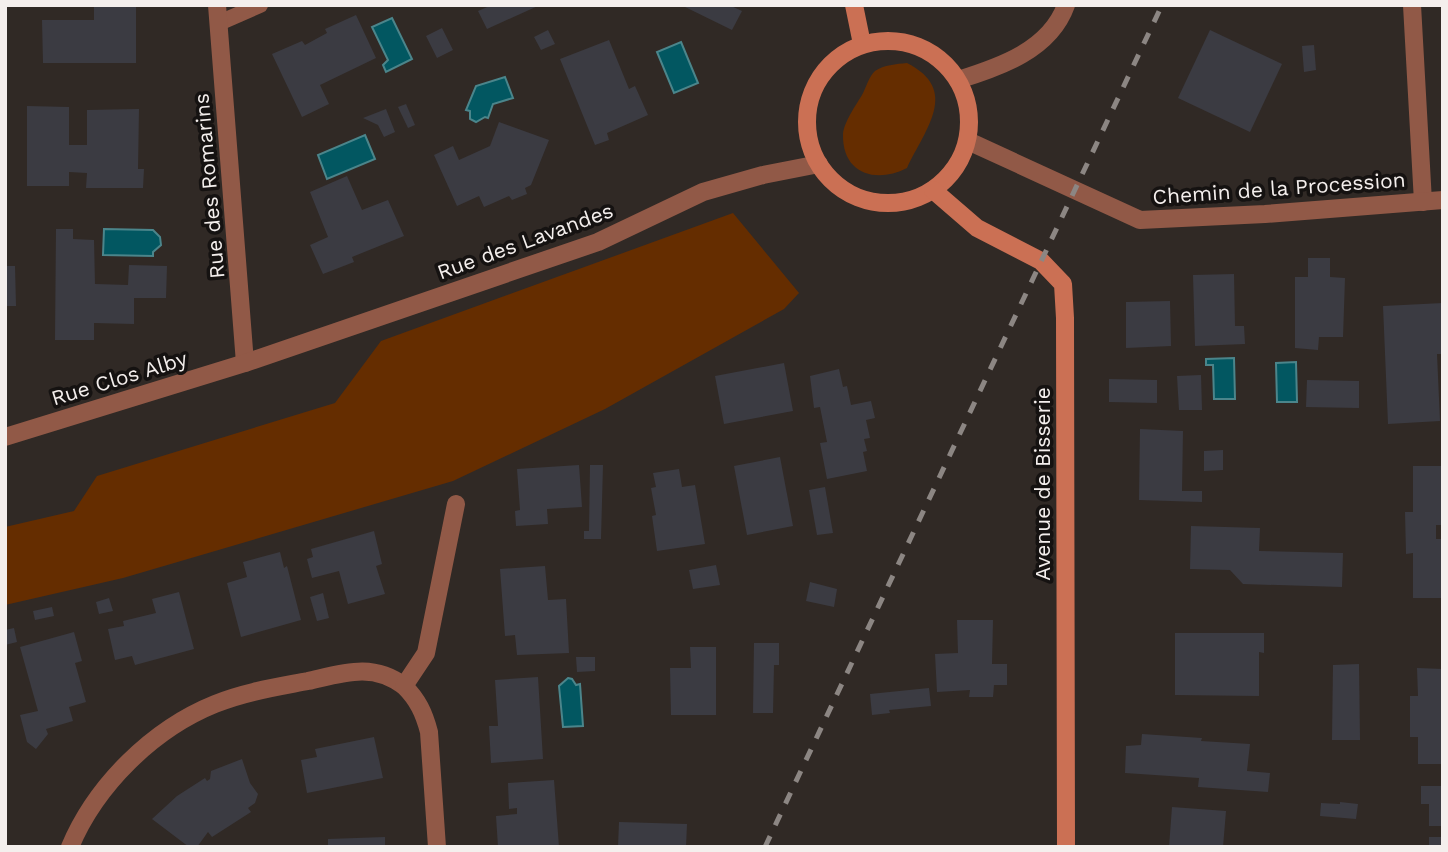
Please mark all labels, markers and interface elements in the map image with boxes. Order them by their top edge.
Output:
street label: Rue des Romarins [188,92,230,280]
street label: Chemin de la Procession [1152,167,1406,209]
street label: Rue des Lavandes [434,198,616,284]
street label: Rue Clos Alby [48,345,190,411]
street label: Avenue de Bisserie [1030,387,1055,581]

